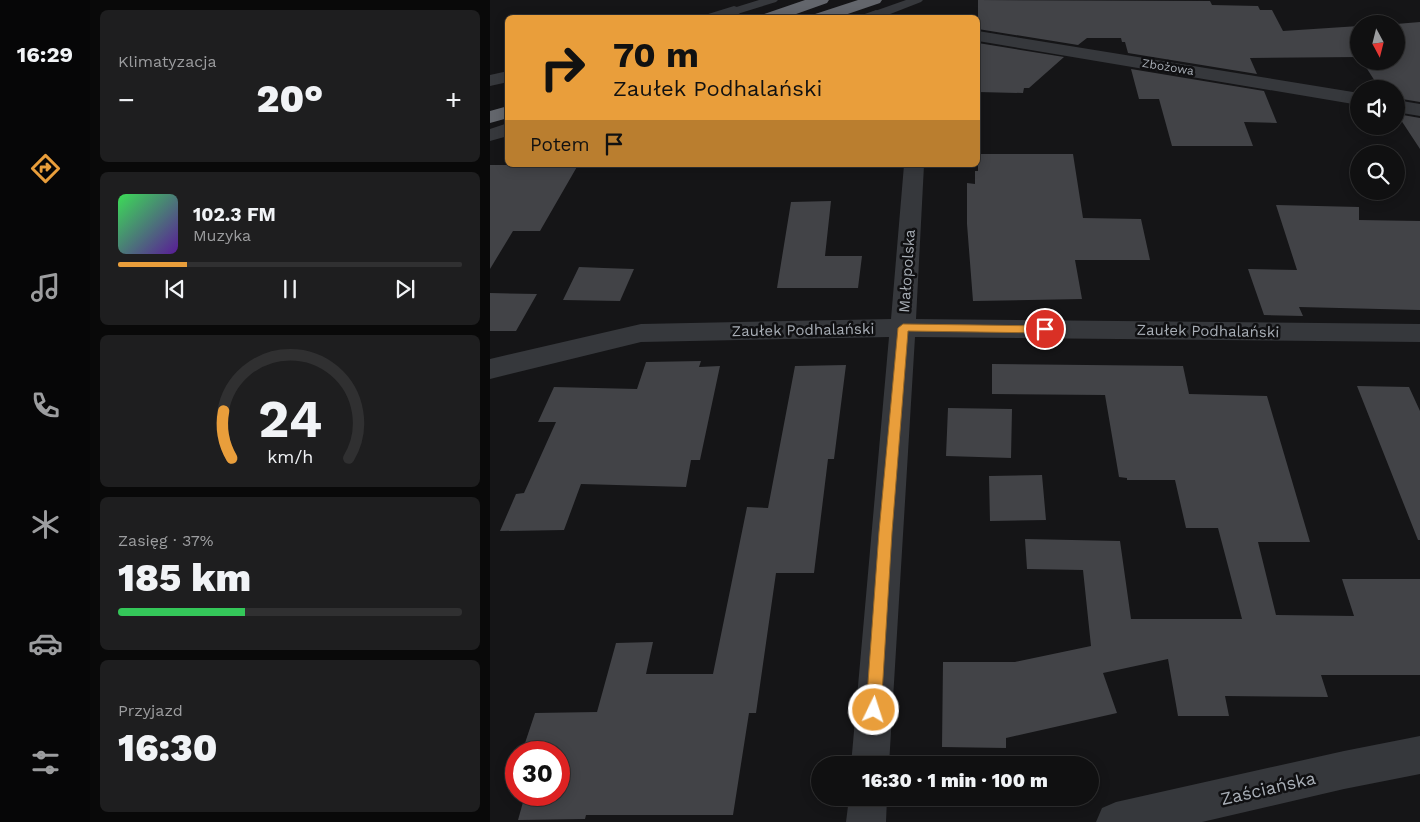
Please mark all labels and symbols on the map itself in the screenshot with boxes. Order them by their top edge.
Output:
north arrow [1350,15,1405,70]
street label: Zbożowa [1141,56,1195,78]
street label: Małopolska [895,228,919,313]
pin [1024,308,1066,350]
street label: Zaułek Podhalański [732,320,874,340]
street label: Zaułek Podhalański [1137,321,1279,341]
position arrow [847,683,899,735]
speed limit sign: 30 [505,741,570,806]
street label: Zaściańska [1218,767,1318,809]

